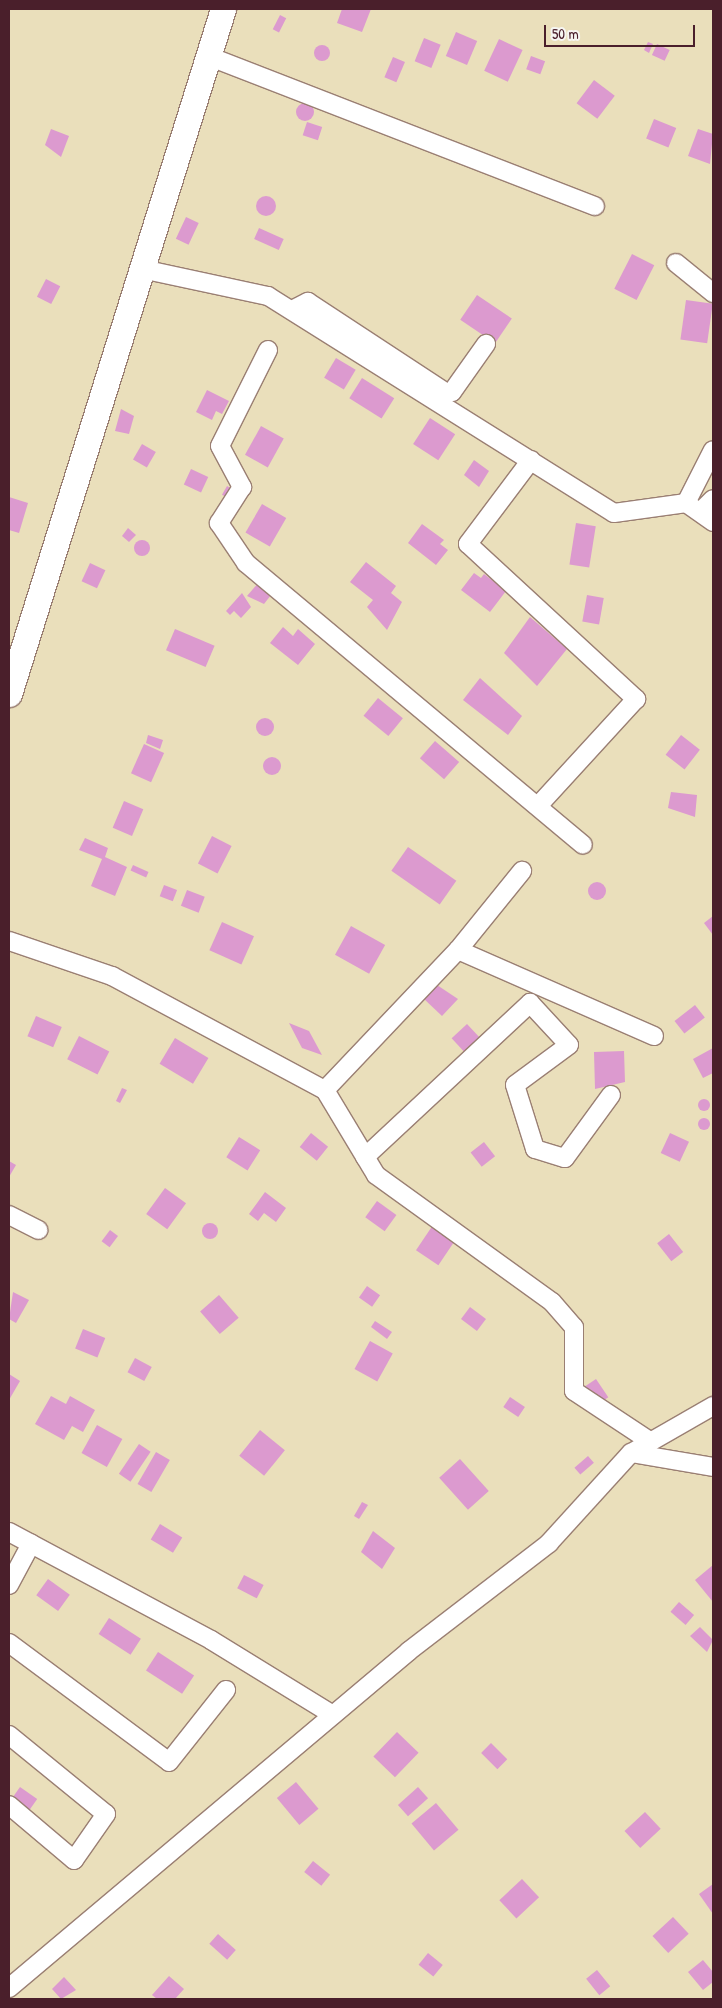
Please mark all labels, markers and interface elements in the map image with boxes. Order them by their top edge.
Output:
scale bar [547,15,698,47]
text: 50 m [552,23,579,44]

